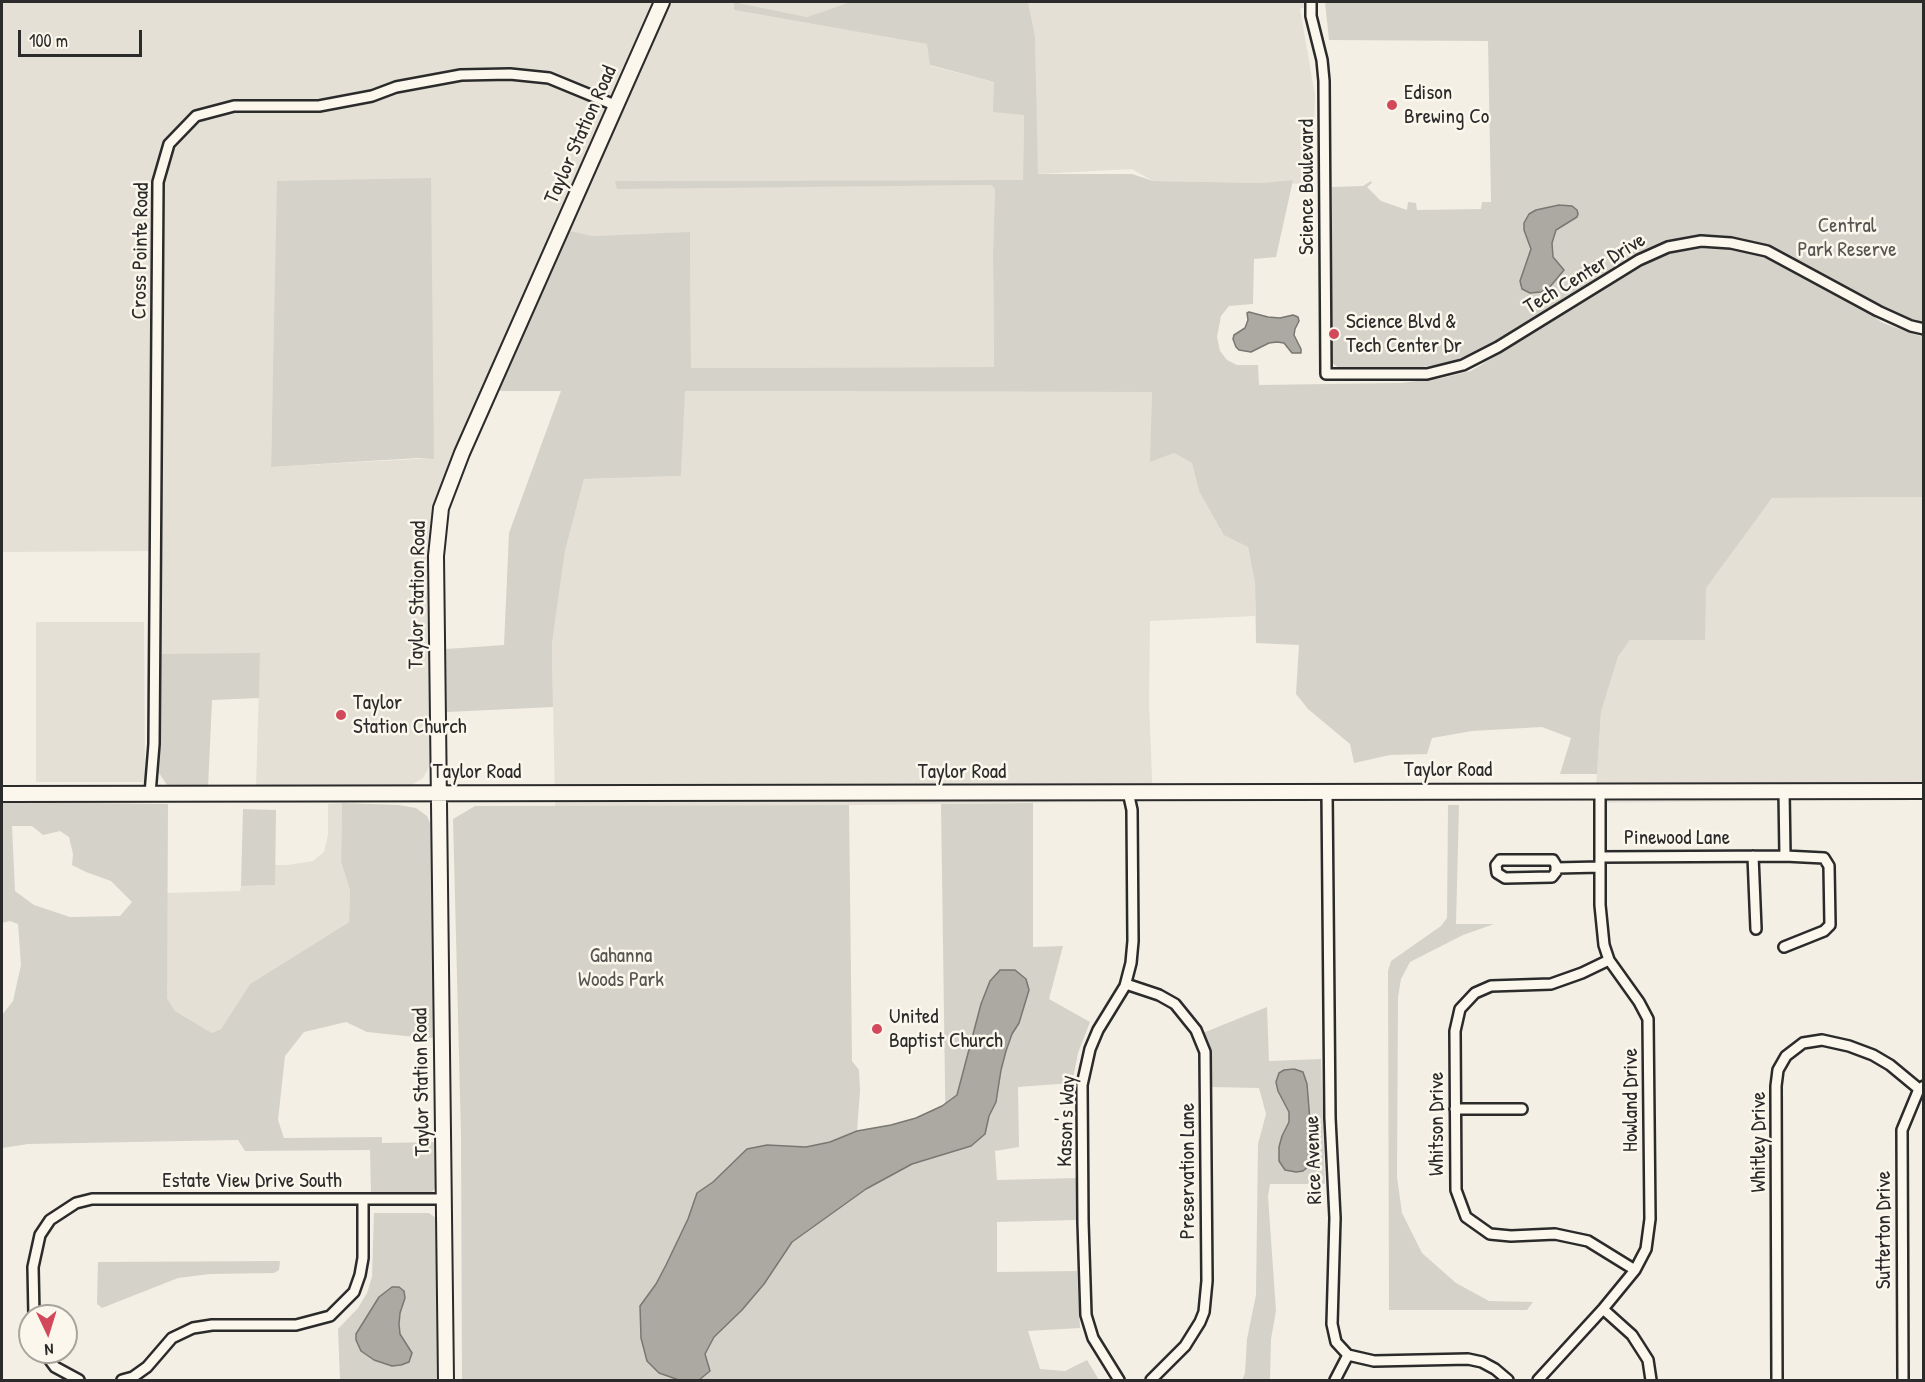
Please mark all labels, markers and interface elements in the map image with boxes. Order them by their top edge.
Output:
scale bar [21,18,146,56]
text: 100 m [29,28,68,53]
street label: Taylor Station Road [539,62,623,208]
place label: Edison Brewing Co [1404,80,1489,130]
marker: Edison Brewing Co [1385,98,1399,112]
street label: Science Boulevard [1294,119,1320,255]
street label: Cross Pointe Road [127,182,155,320]
park label: Central Park Reserve [1797,213,1897,263]
street label: Tech Center Drive [1520,228,1650,320]
place label: Science Blvd & Tech Center Dr [1346,309,1462,359]
marker: Science Blvd & Tech Center Dr [1327,327,1341,341]
street label: Taylor Station Road [404,521,432,669]
place label: Taylor Station Church [353,690,467,740]
marker: Taylor Station Church [334,708,348,722]
street label: Taylor Road [1404,757,1492,783]
street label: Taylor Road [433,759,521,785]
street label: Taylor Road [918,759,1006,785]
street label: Pinewood Lane [1624,825,1730,851]
park label: Gahanna Woods Park [578,943,664,993]
place label: United Baptist Church [889,1004,1003,1054]
street label: Taylor Station Road [408,1008,436,1156]
marker: United Baptist Church [870,1022,884,1036]
street label: Howland Drive [1618,1048,1644,1152]
street label: Whitson Drive [1424,1072,1450,1176]
street label: Kason's Way [1053,1075,1081,1167]
street label: Whitley Drive [1746,1092,1772,1192]
street label: Preservation Lane [1175,1103,1201,1239]
street label: Rice Avenue [1300,1115,1328,1205]
street label: Estate View Drive South [162,1168,342,1194]
street label: Sutterton Drive [1871,1171,1897,1289]
north arrow [18,1304,78,1364]
text: N [44,1339,54,1361]

